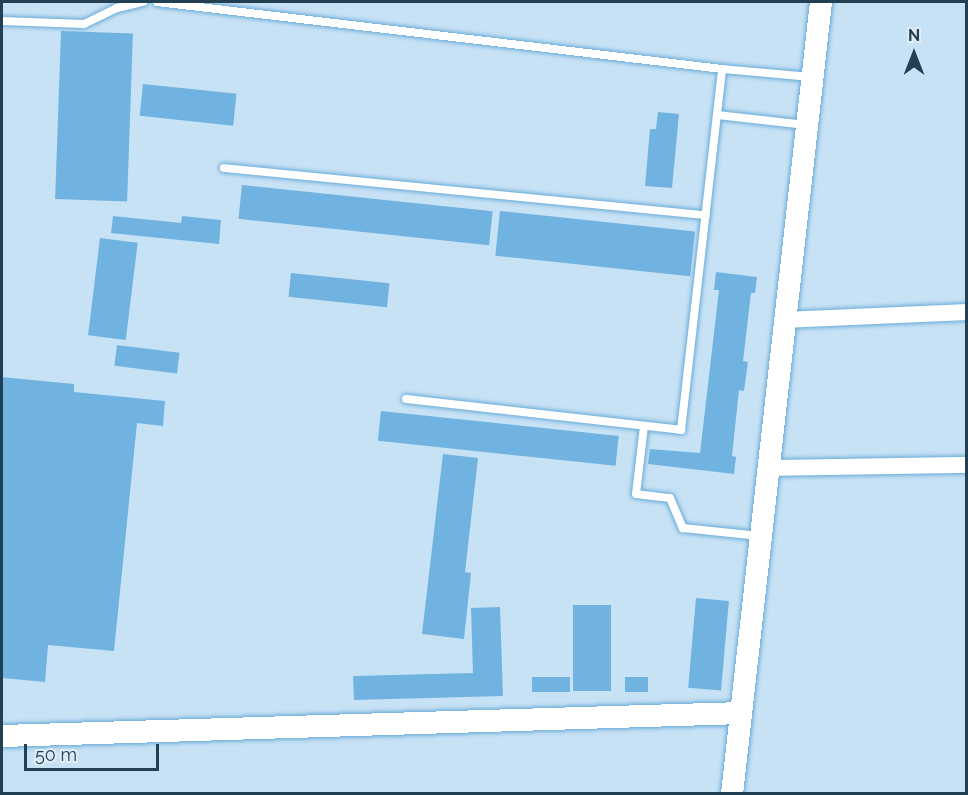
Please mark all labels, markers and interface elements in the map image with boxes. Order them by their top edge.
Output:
north arrow [884,24,944,84]
text: N [908,26,920,45]
scale bar [27,732,162,770]
text: 50 m [35,744,77,765]

